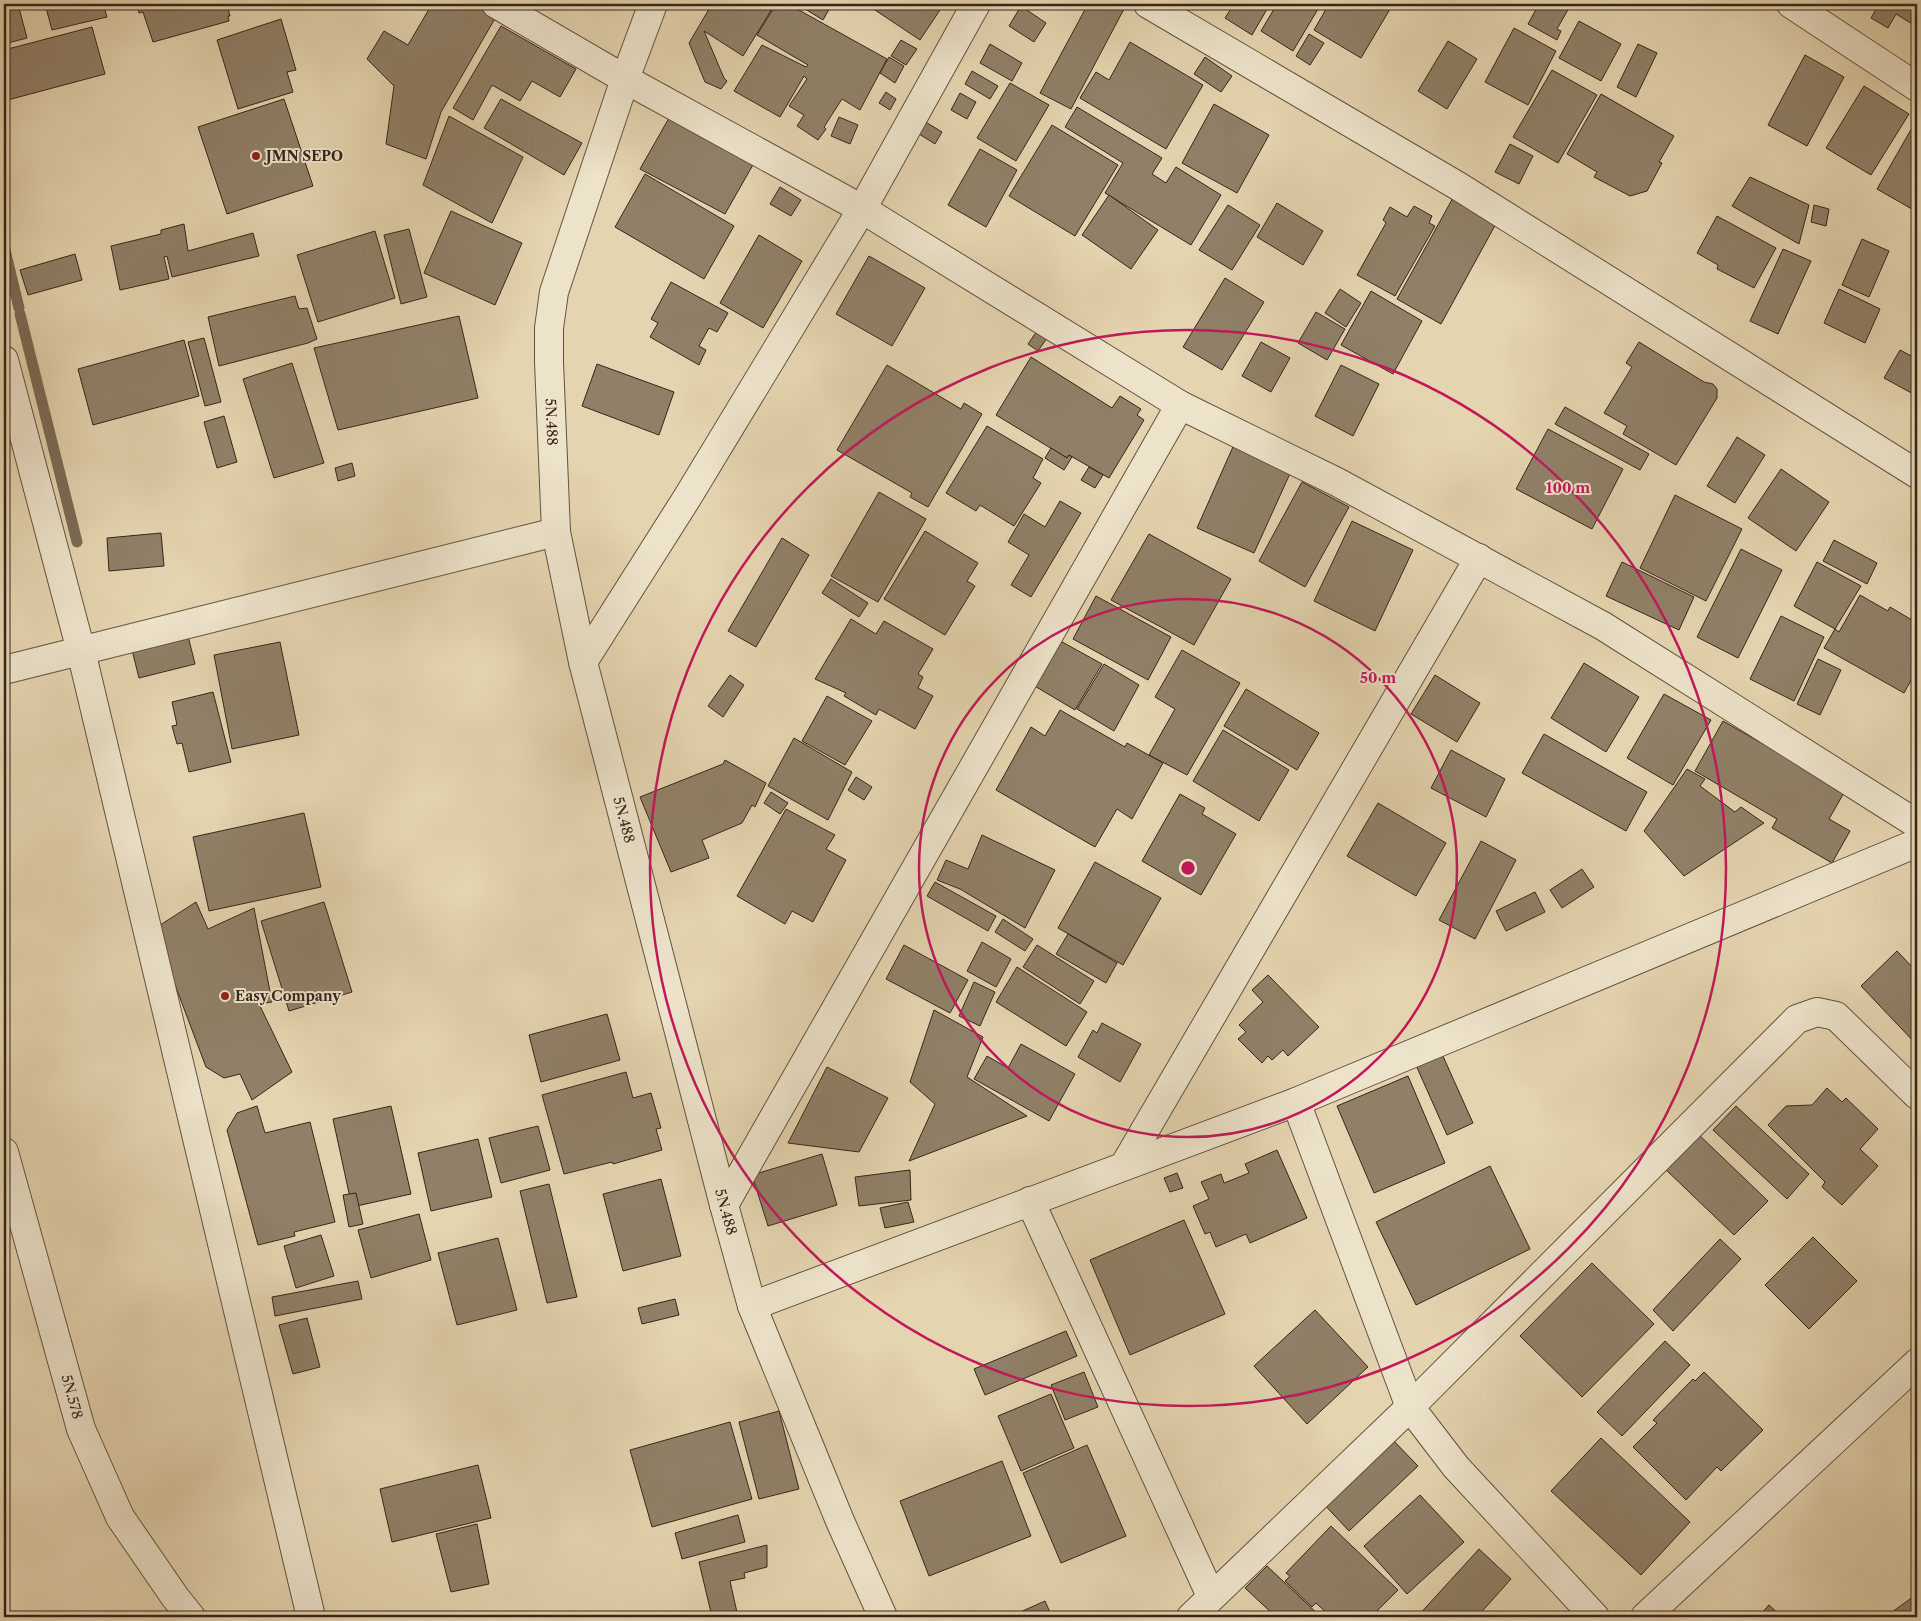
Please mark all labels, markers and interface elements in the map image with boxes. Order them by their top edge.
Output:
place label: JMN SEPO [263,147,343,165]
marker: JMN SEPO [250,150,262,162]
street label: 5N.488 [542,398,561,446]
text: 100 m [1546,478,1590,497]
text: 50 m [1360,668,1396,687]
street label: 5N.488 [609,795,639,845]
centre of rings [1179,859,1197,877]
place label: Easy Company [235,987,341,1005]
marker: Easy Company [219,990,231,1002]
street label: 5N.488 [711,1187,741,1237]
street label: 5N.578 [57,1372,87,1421]

